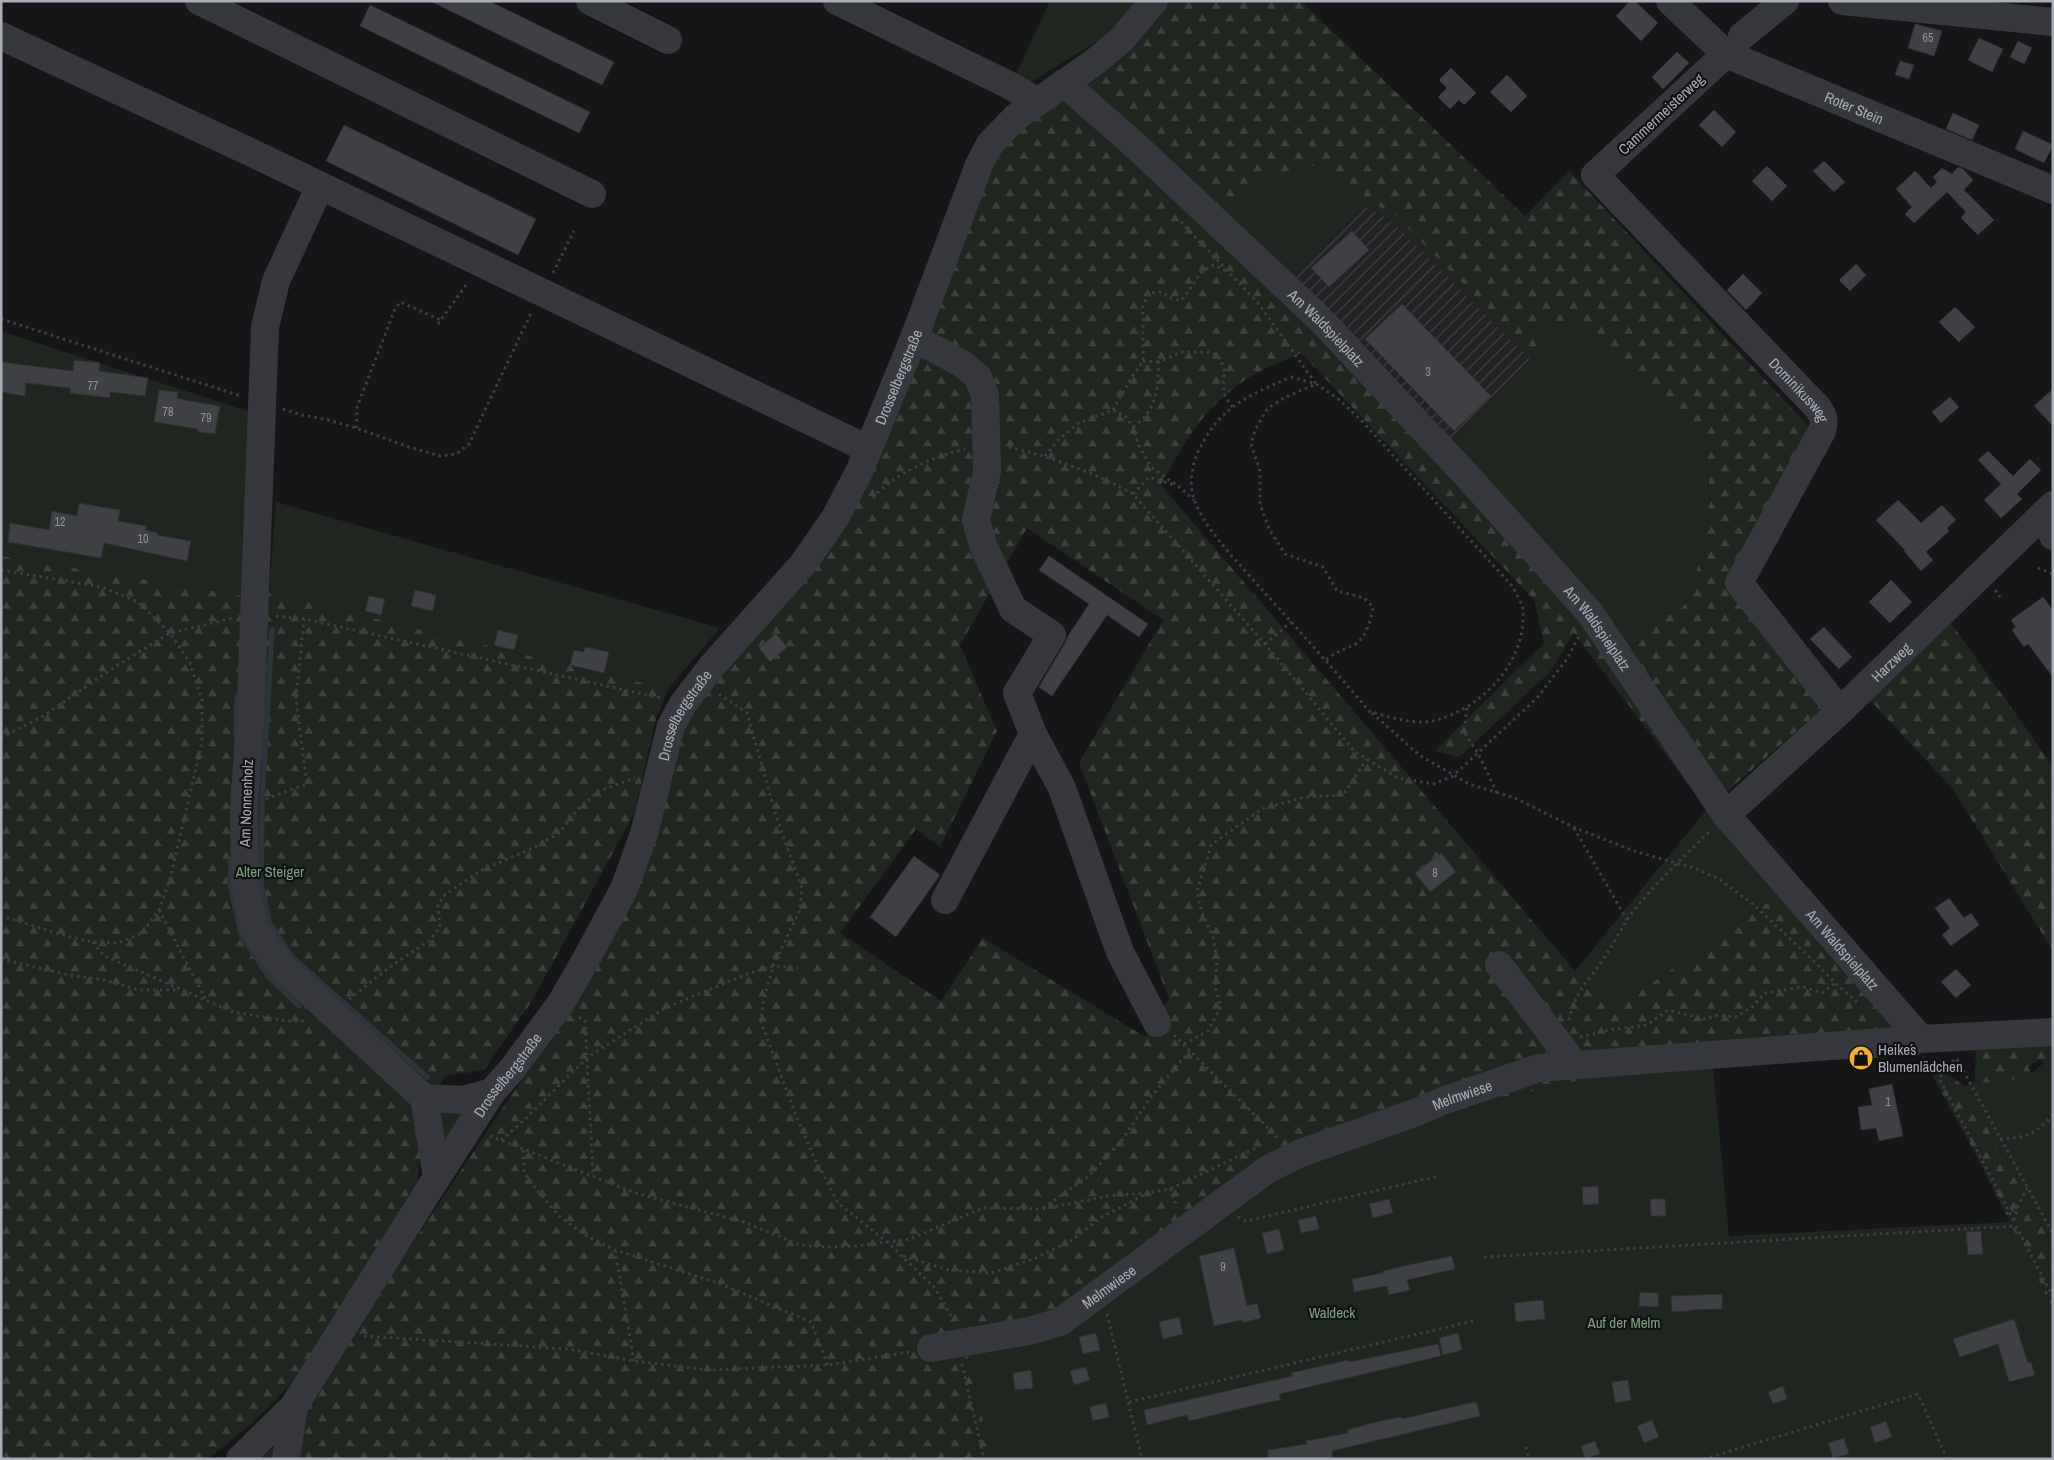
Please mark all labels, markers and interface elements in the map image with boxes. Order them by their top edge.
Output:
house number: 65 [1923,30,1934,46]
street label: Cammermeisterweg [1613,68,1709,159]
street label: Roter Stein [1821,86,1887,129]
street label: Am Waldspielplatz [1283,283,1370,371]
street label: Drosselbergstraße [869,326,927,428]
street label: Dominikusweg [1764,353,1834,424]
house number: 3 [1425,364,1431,380]
house number: 77 [88,378,99,394]
house number: 78 [163,404,173,420]
house number: 79 [201,410,211,426]
house number: 12 [55,514,65,530]
house number: 10 [138,531,148,547]
street label: Am Waldspielplatz [1559,580,1636,675]
street label: Harzweg [1866,637,1916,686]
street label: Drosselbergstraße [652,665,716,763]
street label: Am Nonnenholz [234,759,258,848]
park label: Alter Steiger [235,861,304,882]
house number: 8 [1432,865,1438,881]
street label: Am Waldspielplatz [1801,903,1884,994]
street label: Drosselbergstraße [468,1028,546,1121]
place label: Heike´s Blumenlädchen [1878,1039,1963,1077]
shop icon: Heike´s Blumenlädchen [1848,1045,1874,1071]
street label: Melmwiese [1429,1074,1495,1115]
house number: 1 [1885,1094,1891,1110]
street label: Melmwiese [1077,1259,1140,1313]
house number: 9 [1220,1259,1226,1275]
park label: Waldeck [1309,1302,1356,1323]
park label: Auf der Melm [1586,1312,1661,1333]

